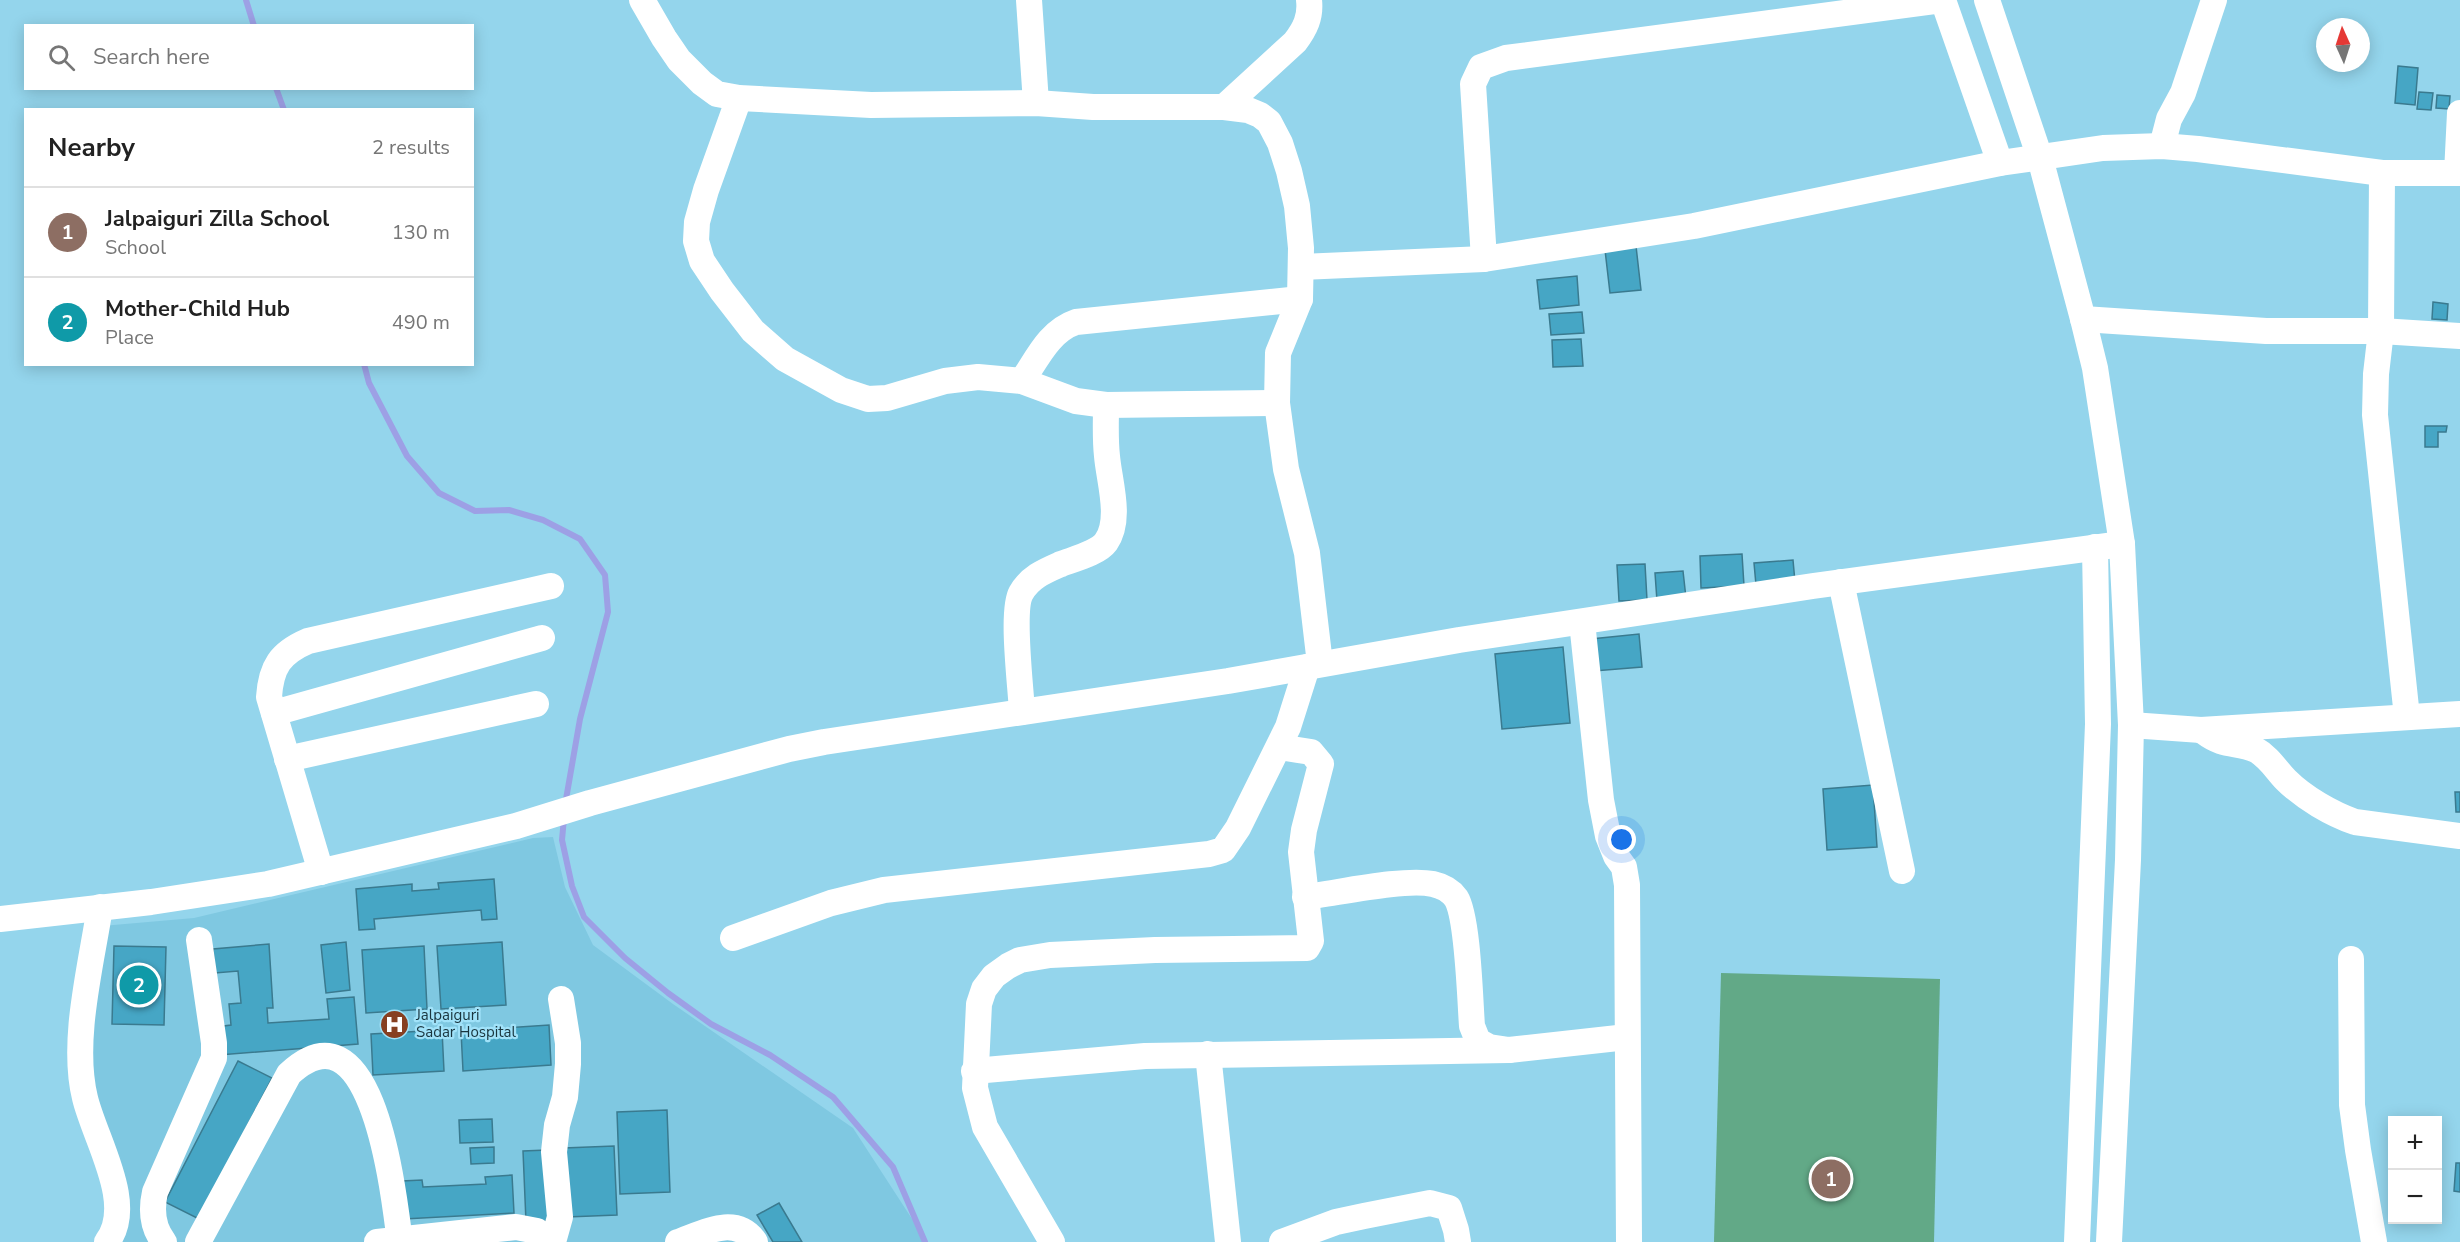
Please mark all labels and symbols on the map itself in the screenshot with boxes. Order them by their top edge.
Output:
north arrow [2316,18,2370,72]
your location [1607,825,1636,854]
pin: 2 [120,962,158,1008]
place label: Jalpaiguri Sadar Hospital [415,1005,516,1042]
hospital icon: Jalpaiguri Sadar Hospital [379,1008,411,1040]
pin: 1 [1812,1156,1850,1202]

